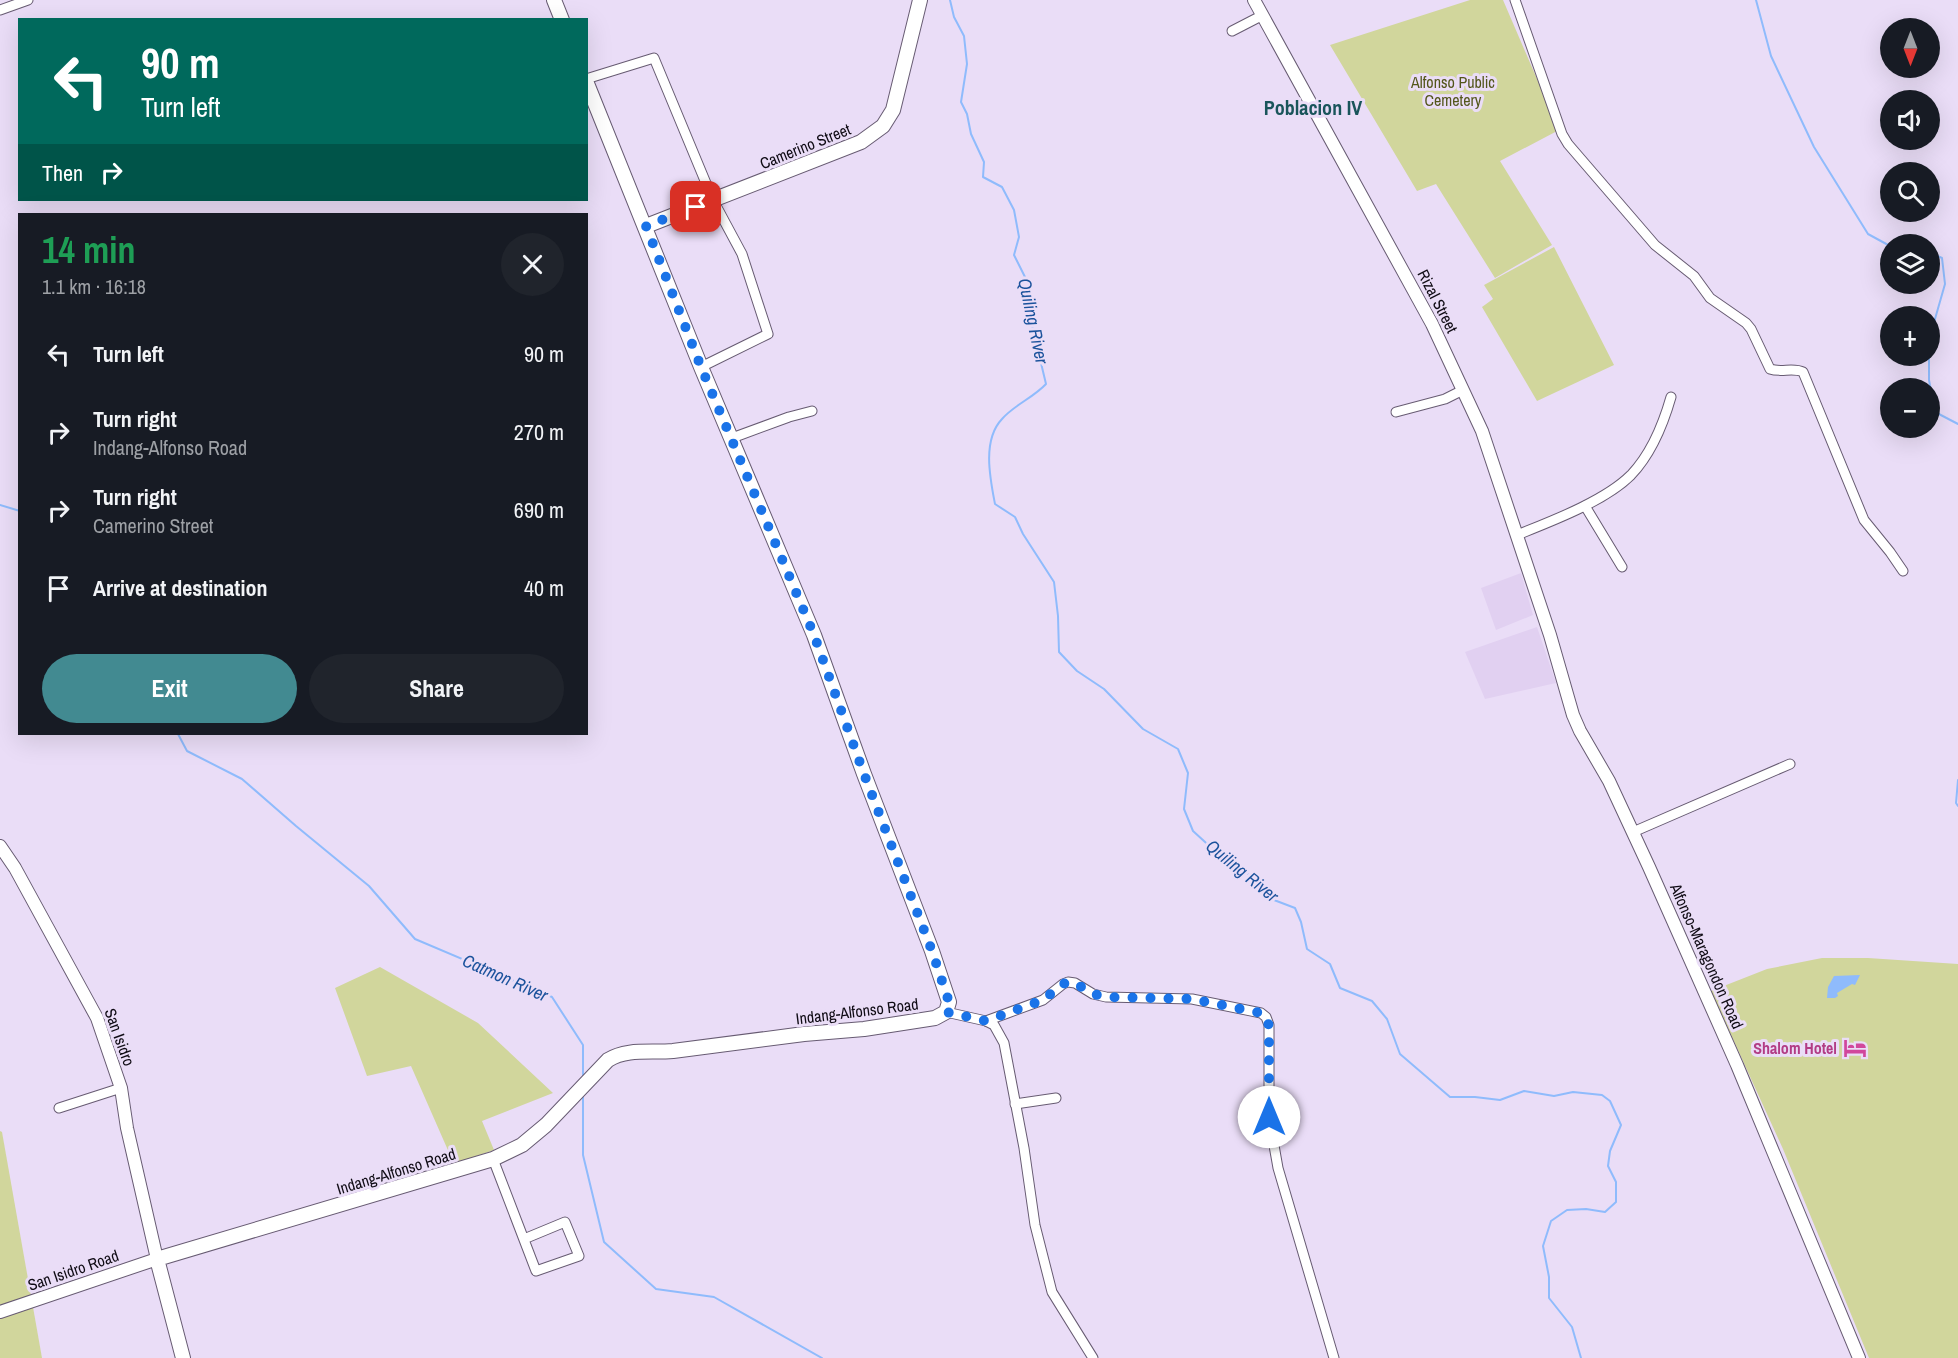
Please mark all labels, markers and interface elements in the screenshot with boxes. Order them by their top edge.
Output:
north arrow [1880,18,1940,78]
map controls [1880,18,1940,438]
text: 90 m [141,35,220,91]
icon: left [42,42,120,120]
park label: Alfonso Public Cemetery [1410,71,1495,111]
text: Turn left [141,89,220,125]
button: sound [1880,90,1940,150]
district label: Poblacion IV [1264,94,1362,121]
street label: Camerino Street [756,118,854,174]
icon: right [95,156,128,189]
text: Then [42,158,83,188]
button: search [1880,162,1940,222]
pin [670,181,721,232]
icon: arrive [679,190,712,223]
text: 14 min [42,226,136,274]
button: close [501,233,564,296]
button: layers [1880,234,1940,294]
street label: Rizal Street [1413,265,1464,337]
text: 1.1 km · 16:18 [42,273,146,300]
water label: Quiling River [1012,276,1055,367]
button: + [1880,306,1940,366]
icon: left [42,338,75,371]
text: Turn left [93,339,164,369]
text: 90 m [524,339,564,369]
button: − [1880,378,1940,438]
text: Turn right [93,404,177,434]
icon: right [42,416,75,449]
text: 270 m [514,417,564,447]
text: Indang-Alfonso Road [93,434,247,461]
text: Turn right [93,482,177,512]
icon: right [42,494,75,527]
text: 690 m [514,495,564,525]
text: Camerino Street [93,512,213,539]
icon: arrive [42,572,75,605]
text: Arrive at destination [93,573,267,603]
text: 40 m [524,573,564,603]
button: Exit [42,654,297,723]
button: Share [309,654,564,723]
water label: Quiling River [1201,834,1285,908]
street label: Alfonso-Maragondon Road [1665,879,1749,1032]
water label: Catmon River [459,948,553,1008]
street label: Indang-Alfonso Road [794,993,920,1029]
street label: San Isidro [99,1005,141,1069]
hotel icon: Shalom Hotel [1842,1035,1868,1061]
place label: Shalom Hotel [1753,1037,1837,1059]
position arrow [1237,1085,1301,1149]
street label: Indang-Alfonso Road [334,1142,458,1200]
street label: San Isidro Road [25,1244,121,1296]

